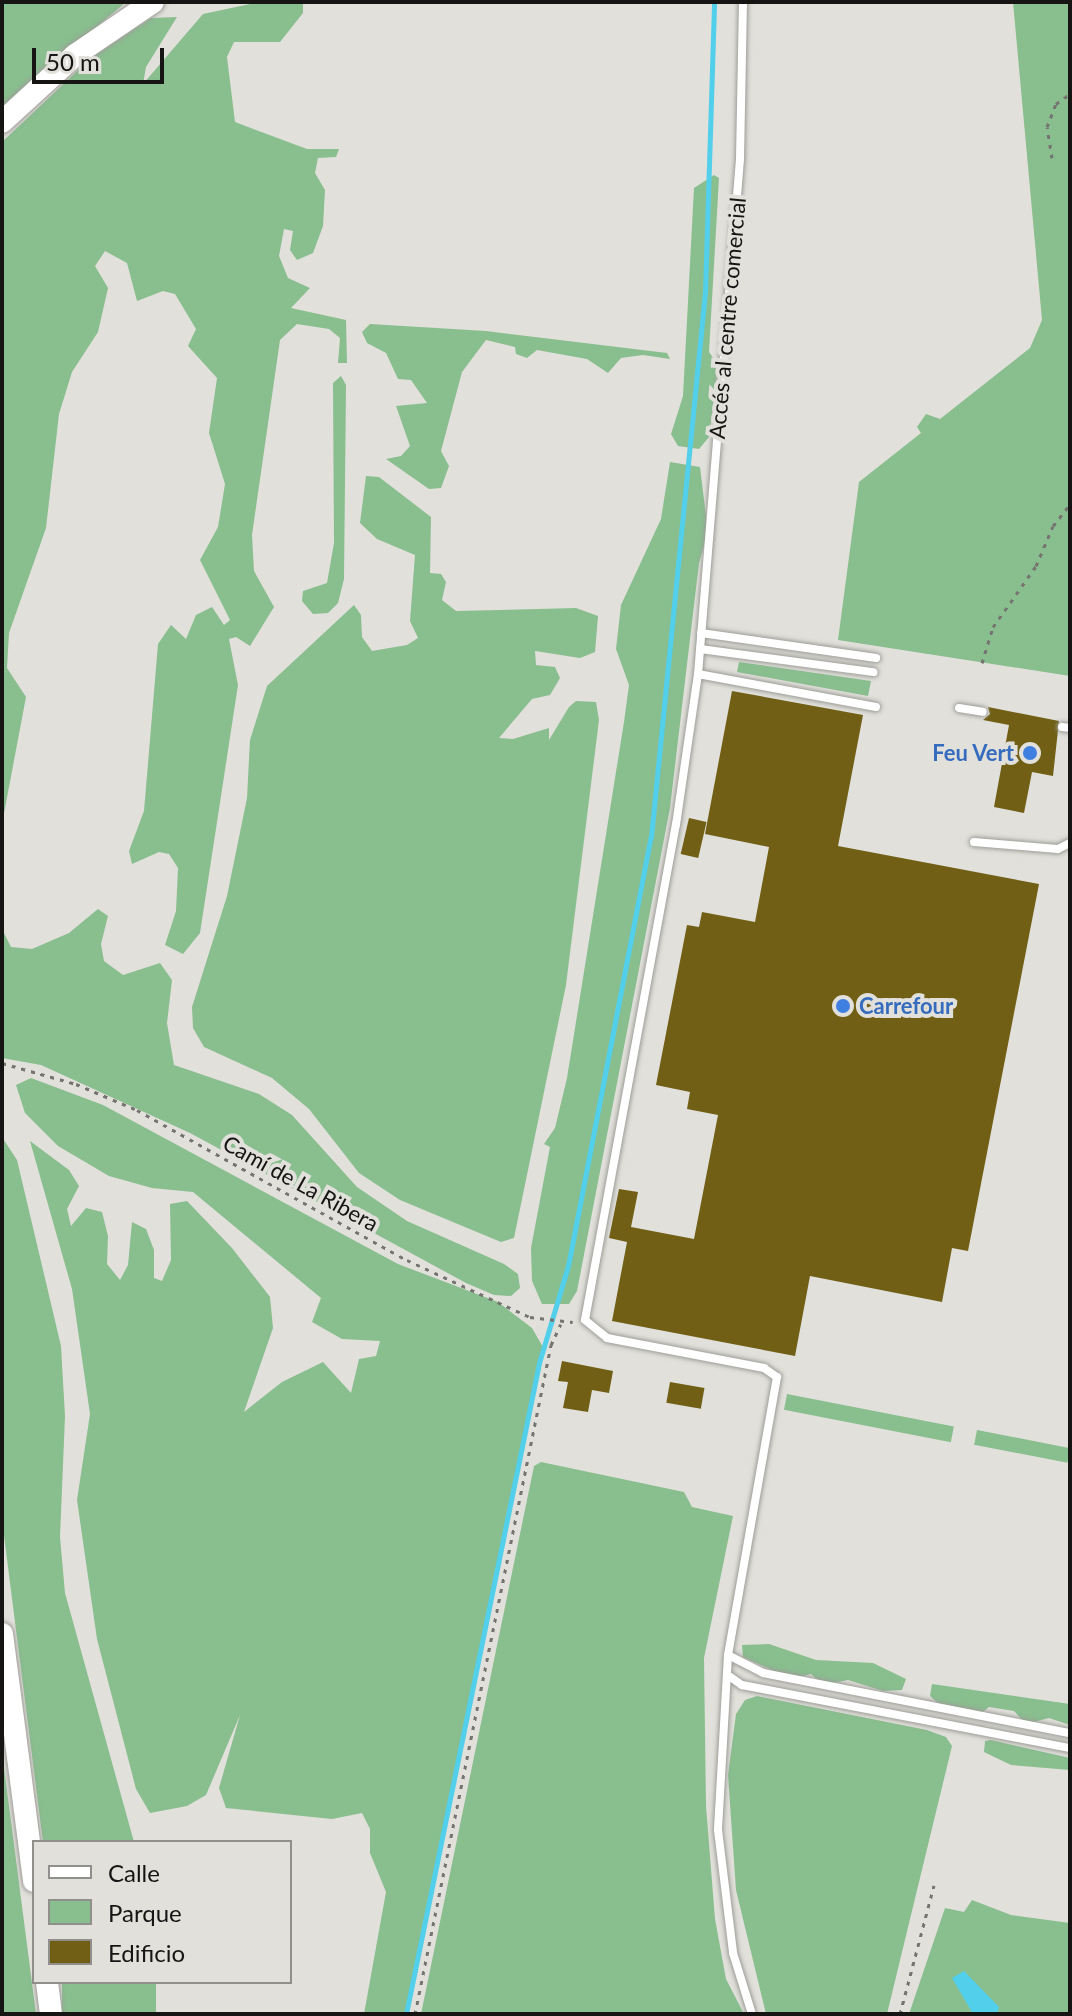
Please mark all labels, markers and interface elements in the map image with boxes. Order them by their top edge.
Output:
scale bar [36,32,168,82]
text: 50 m [46,47,100,76]
street label: Accés al centre comercial [703,196,751,440]
place label: Feu Vert [931,740,1014,766]
marker: Feu Vert [1021,744,1039,762]
place label: Carrefour [859,993,953,1019]
marker: Carrefour [834,997,852,1015]
street label: Camí de La Ribera [219,1129,383,1237]
legend [32,1840,292,1984]
text: Calle [108,1858,160,1887]
text: Parque [108,1898,182,1927]
text: Edificio [108,1938,185,1967]

